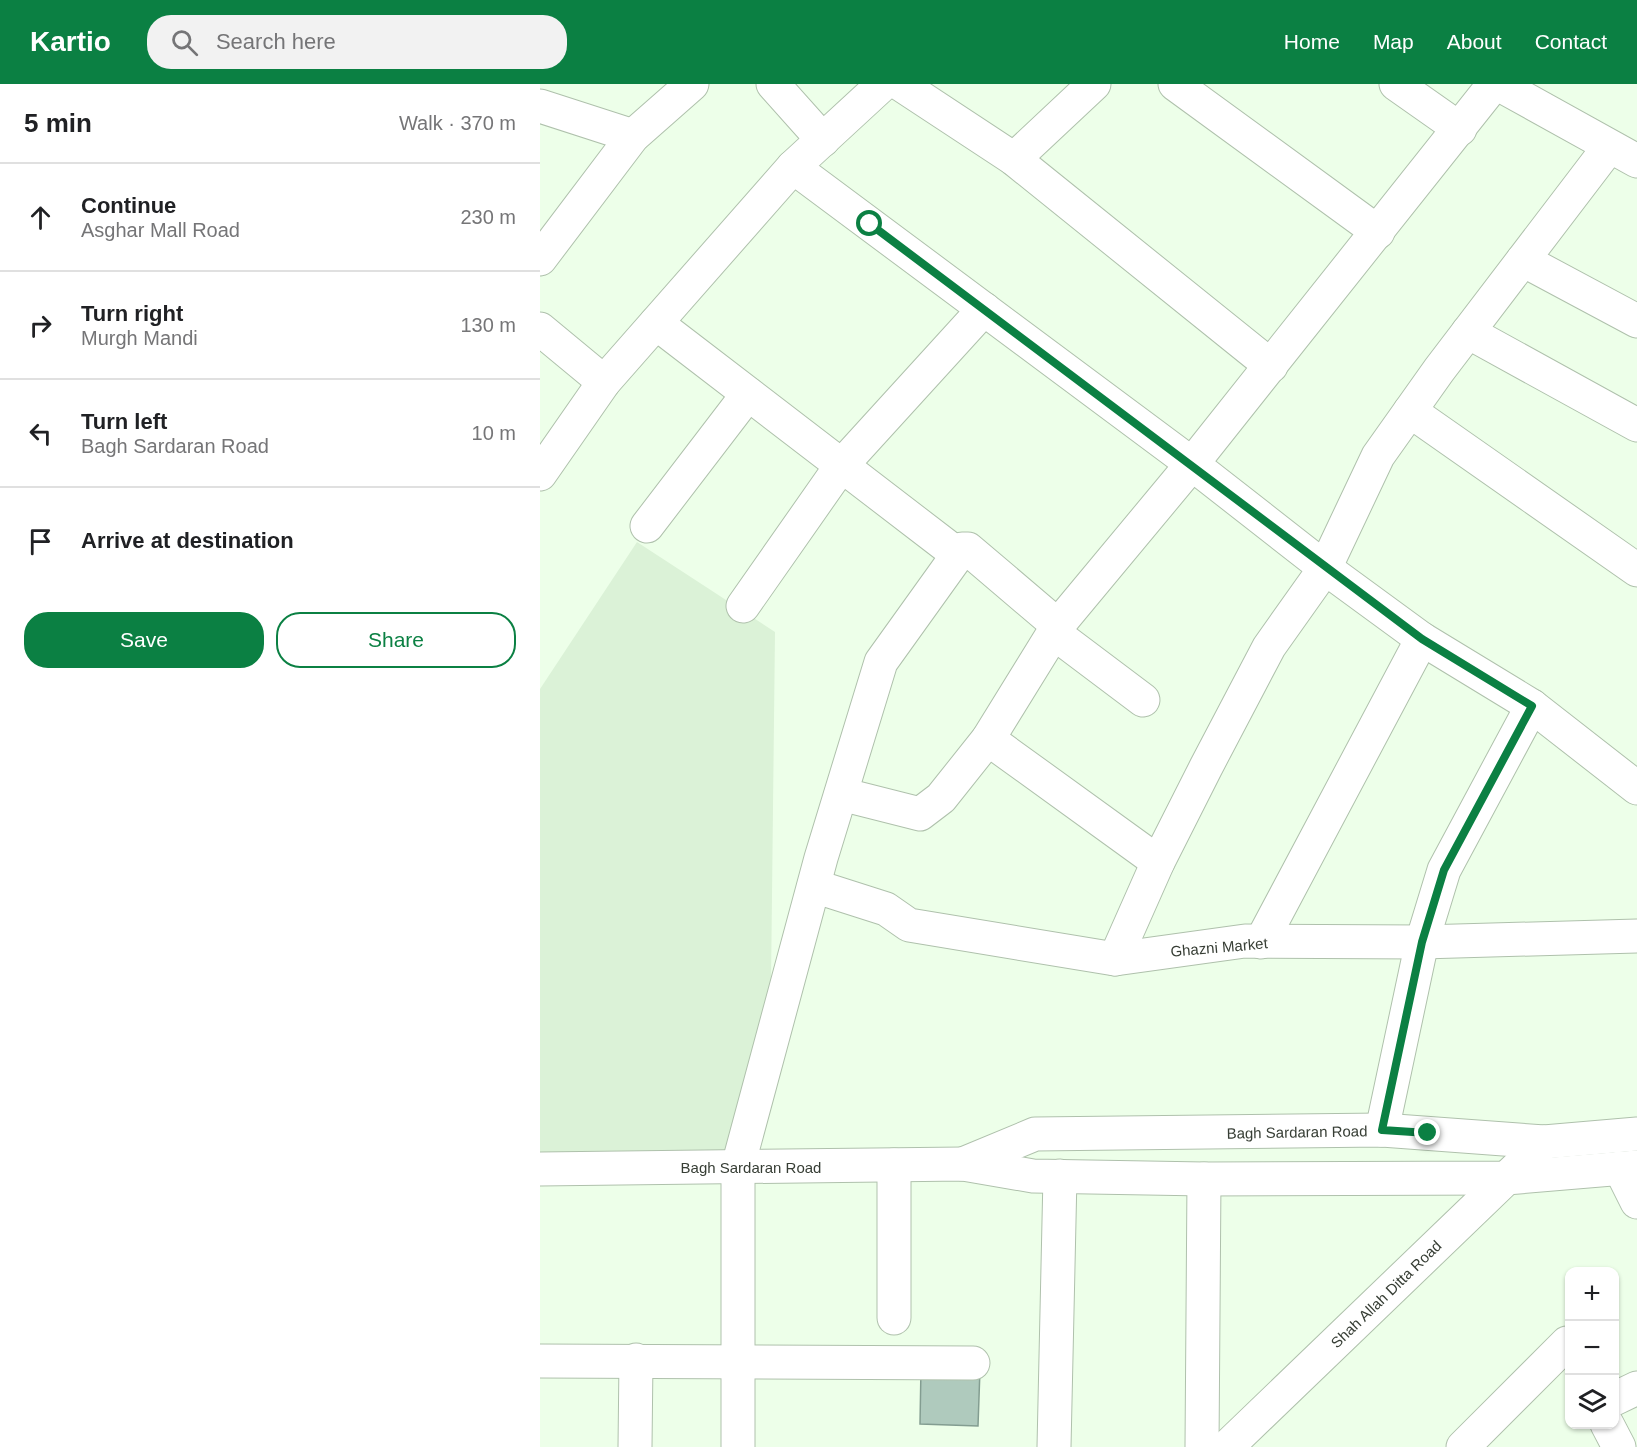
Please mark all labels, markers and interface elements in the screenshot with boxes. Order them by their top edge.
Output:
search box [147,15,567,69]
text: Kartio [30,26,111,57]
icon: search [168,26,201,59]
text: Search here [216,29,336,54]
text: Home [1284,30,1340,53]
text: Map [1373,30,1414,53]
text: About [1447,30,1502,53]
text: Contact [1535,30,1607,53]
text: 5 min [24,108,92,138]
text: Walk · 370 m [399,112,516,134]
text: Continue [81,193,176,218]
icon: ahead [24,201,57,234]
text: 230 m [460,206,516,228]
route start [856,210,882,236]
text: Asghar Mall Road [81,219,240,241]
text: Turn right [81,301,183,326]
icon: right [24,309,57,342]
text: 130 m [460,314,516,336]
text: Murgh Mandi [81,327,198,349]
text: Turn left [81,409,167,434]
icon: left [24,417,57,450]
text: 10 m [472,422,516,444]
text: Bagh Sardaran Road [81,435,269,457]
icon: arrive [24,525,57,558]
text: Arrive at destination [81,528,294,553]
button: Save [24,612,264,668]
button: Share [276,612,516,668]
street label: Ghazni Market [1170,934,1269,960]
route end [1414,1119,1440,1145]
street label: Bagh Sardaran Road [1226,1122,1368,1142]
street label: Bagh Sardaran Road [681,1159,821,1176]
street label: Shah Allah Ditta Road [1327,1237,1445,1351]
map controls [1565,1267,1619,1429]
button: + [1565,1267,1619,1321]
button: − [1565,1321,1619,1375]
button: layers [1565,1375,1619,1429]

